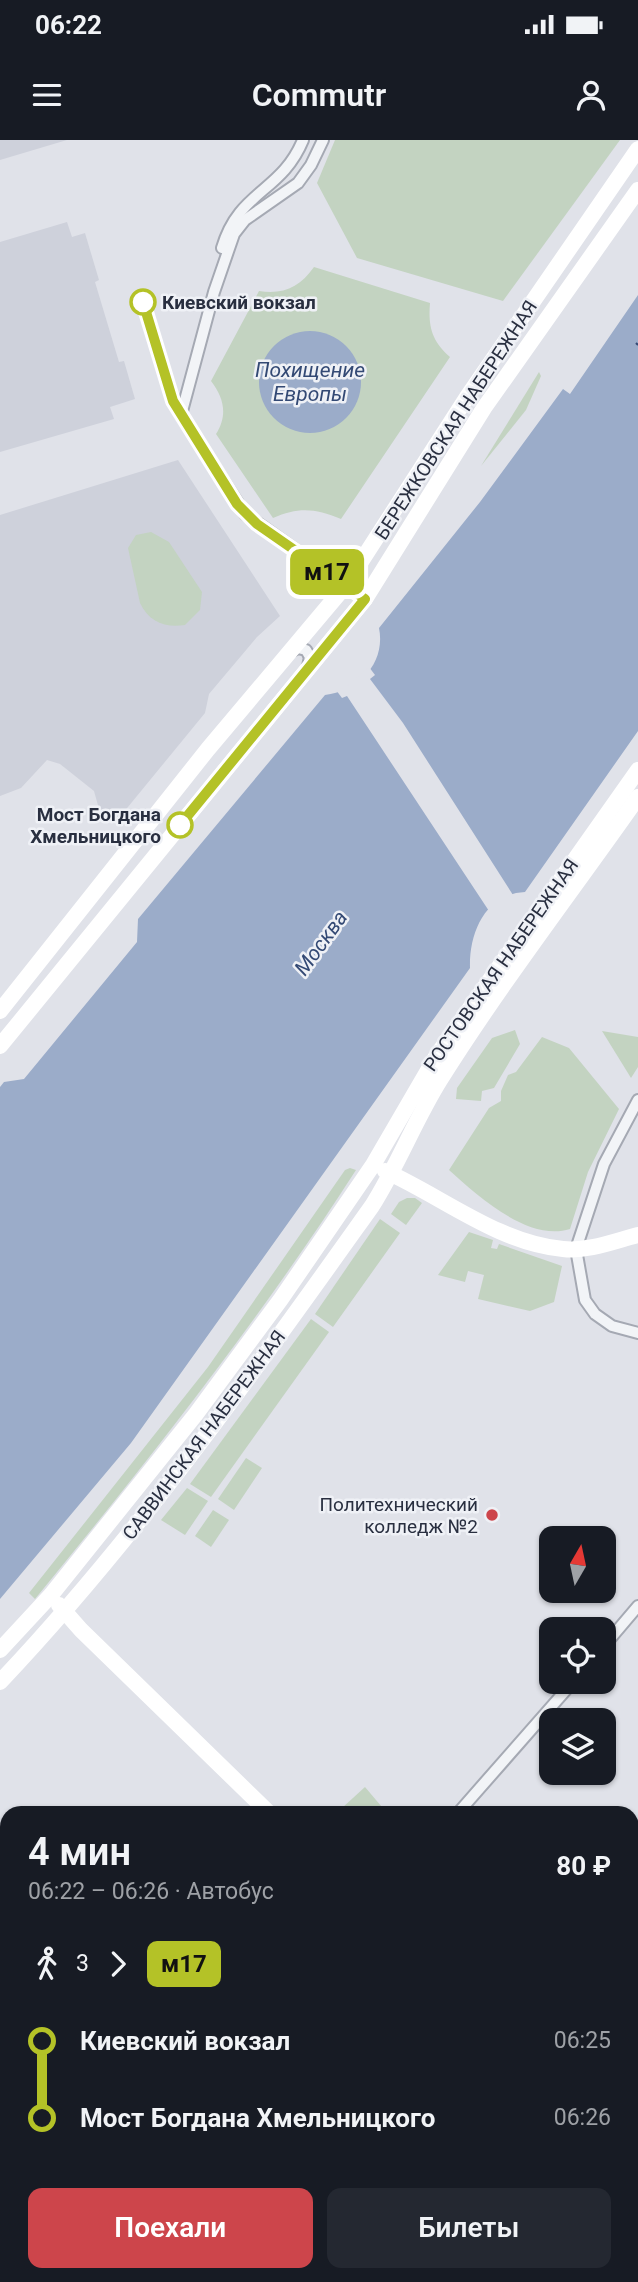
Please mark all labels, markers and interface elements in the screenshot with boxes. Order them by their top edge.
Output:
text: 06:22 [35,10,102,40]
icon: menu [28,76,66,114]
text: Commutr [252,76,386,114]
icon: person [572,76,610,114]
marker: Киевский вокзал [130,289,156,315]
place label: Киевский вокзал [162,291,316,314]
street label: БЕРЕЖКОВСКАЯ НАБЕРЕЖНАЯ [370,296,542,544]
water label: Похищение Европы [255,358,365,406]
line badge: м17 [287,549,367,595]
text: м17 [304,558,350,586]
place label: Мост Богдана Хмельницкого [30,803,161,848]
marker: Мост Богдана Хмельницкого [167,812,193,838]
street label: РОСТОВСКАЯ НАБЕРЕЖНАЯ [419,854,583,1076]
water label: Москва [290,906,352,980]
street label: САВВИНСКАЯ НАБЕРЕЖНАЯ [118,1326,290,1544]
place label: Политехнический колледж №2 [319,1493,478,1538]
marker: Политехнический колледж №2 [484,1507,500,1523]
north arrow [539,1526,616,1603]
map controls [539,1526,616,1785]
button: locate [539,1617,616,1694]
button: layers [539,1708,616,1785]
text: 4 мин [28,1830,131,1874]
text: 80 ₽ [556,1851,611,1881]
text: 06:22 – 06:26 · Автобус [28,1878,274,1905]
icon: walk [28,1945,66,1983]
icon: forward [99,1945,137,1983]
text: 3 [76,1950,89,1977]
text: м17 [161,1950,207,1978]
text: Киевский вокзал [80,2026,290,2056]
text: 06:25 [554,2027,611,2054]
text: Мост Богдана Хмельницкого [80,2103,435,2133]
text: 06:26 [554,2104,611,2131]
button: Поехали [28,2188,313,2268]
button: Билеты [327,2188,611,2268]

